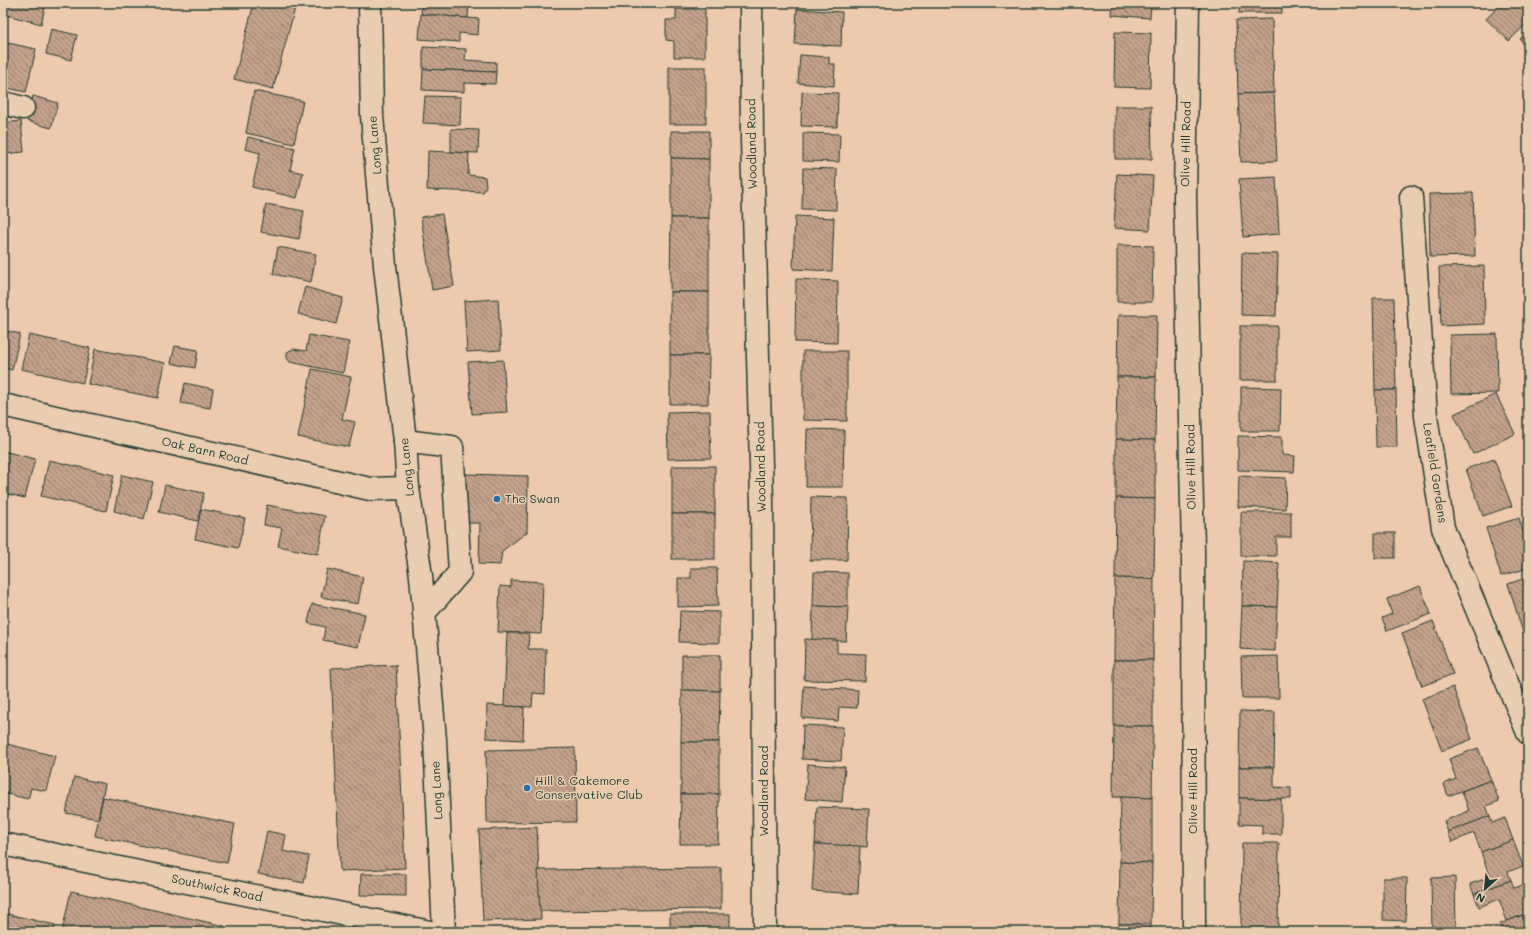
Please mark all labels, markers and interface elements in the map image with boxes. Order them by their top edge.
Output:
street label: Woodland Road [742,98,760,190]
street label: Olive Hill Road [1176,101,1194,187]
street label: Long Lane [363,115,385,175]
street label: Woodland Road [751,421,769,513]
street label: Leafield Gardens [1420,422,1452,524]
street label: Olive Hill Road [1181,424,1199,510]
street label: Oak Barn Road [160,432,251,468]
street label: Long Lane [395,437,417,497]
place label: The Swan [505,490,560,506]
marker: The Swan [492,494,502,504]
street label: Woodland Road [755,745,771,836]
street label: Olive Hill Road [1184,748,1200,834]
street label: Long Lane [426,760,446,820]
place label: Hill & Cakemore Conservative Club [535,772,643,802]
marker: Hill & Cakemore Conservative Club [522,783,532,793]
north arrow [1465,869,1505,909]
street label: Southwick Road [170,870,265,905]
text: N [1473,890,1487,907]

